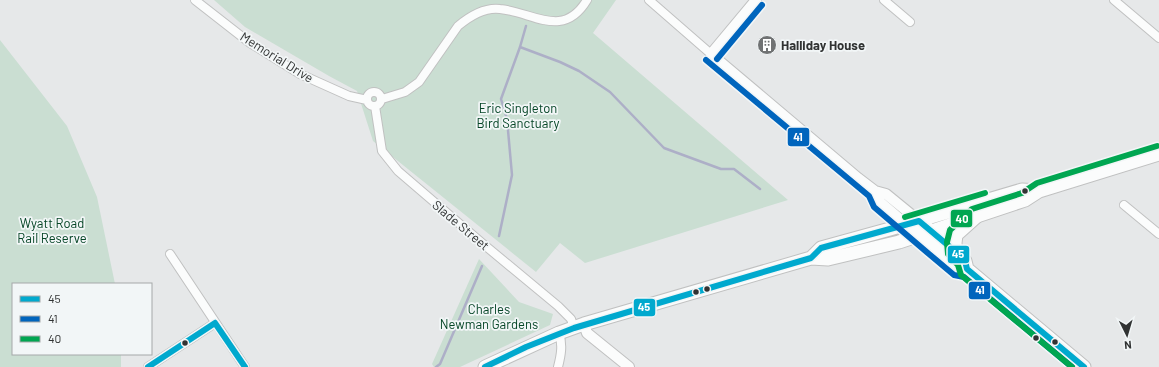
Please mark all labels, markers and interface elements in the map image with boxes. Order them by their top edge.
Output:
street label: Memorial Drive [237,28,317,86]
building icon: Halliday House [756,34,778,56]
place label: Halliday House [781,37,865,53]
park label: Eric Singleton Bird Sanctuary [476,100,560,131]
line badge: 41 [787,127,810,147]
text: 41 [793,130,803,143]
unlabelled marker [1020,186,1030,196]
street label: Slade Street [429,197,493,253]
line badge: 40 [950,209,973,228]
text: 40 [956,212,968,225]
park label: Wyatt Road Rail Reserve [17,215,87,246]
line badge: 45 [947,245,970,264]
text: 45 [952,247,964,260]
line badge: 41 [968,281,991,300]
legend [12,283,152,355]
text: 41 [975,283,985,296]
unlabelled marker [702,284,712,294]
unlabelled marker [691,287,701,297]
text: 45 [48,291,61,305]
line badge: 45 [633,298,656,317]
text: 45 [638,300,650,313]
park label: Charles Newman Gardens [440,301,538,332]
text: 41 [48,311,58,325]
north arrow [1107,315,1147,355]
text: 40 [48,331,61,345]
unlabelled marker [1031,333,1041,343]
unlabelled marker [1050,337,1060,347]
unlabelled marker [180,338,190,348]
text: N [1124,339,1132,352]

